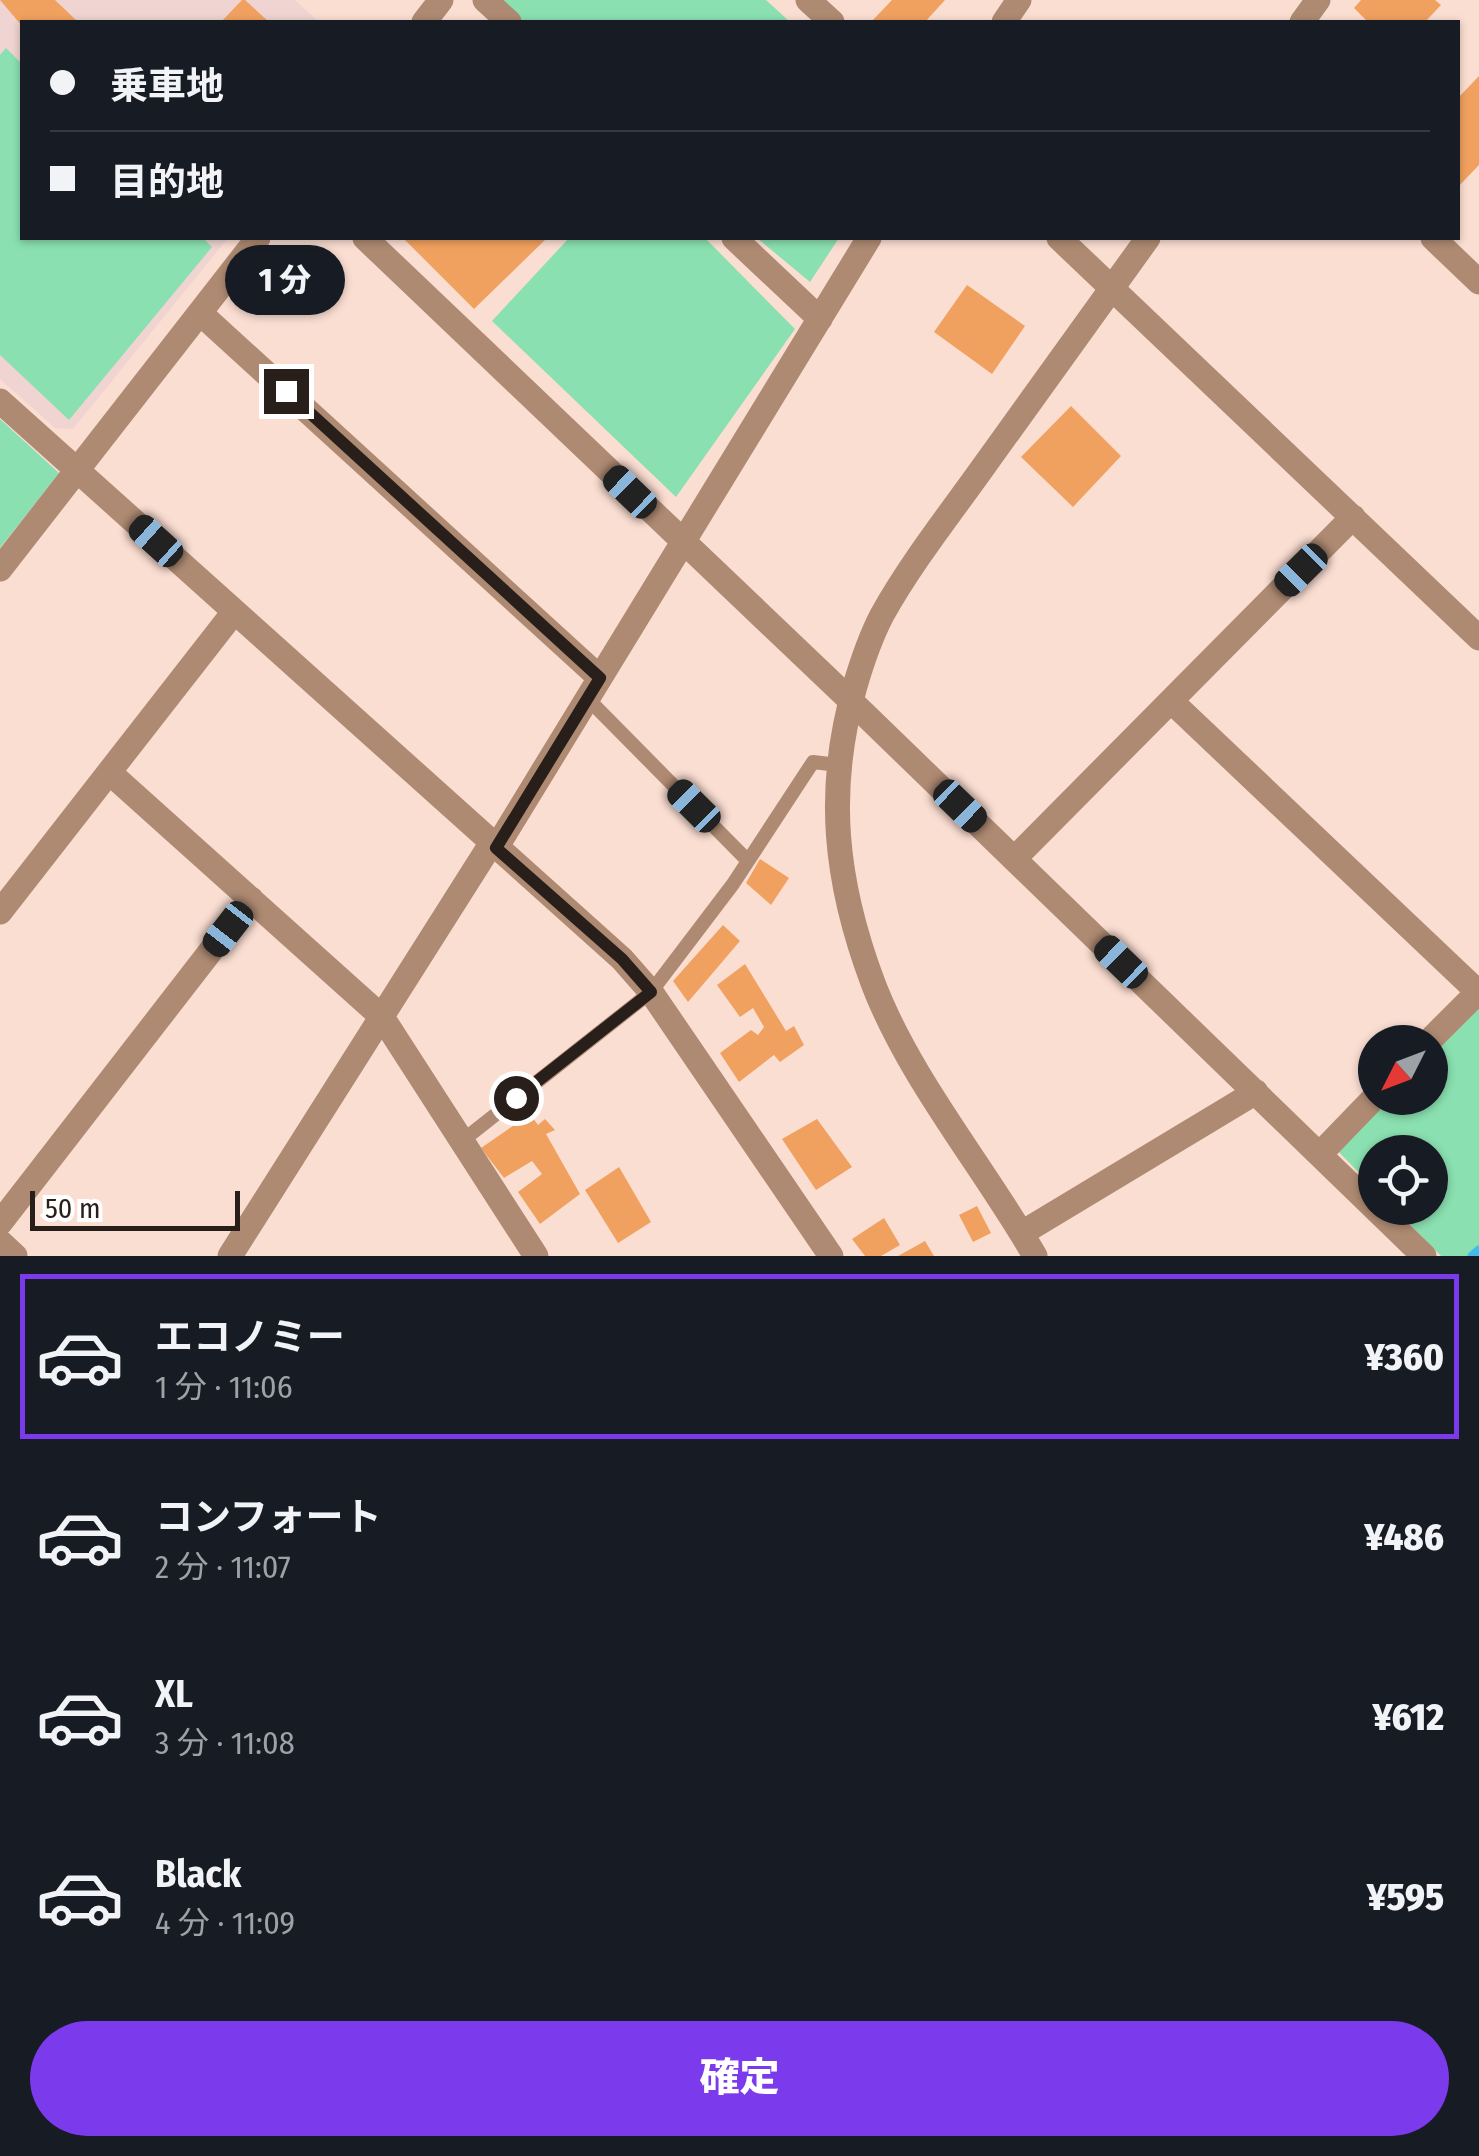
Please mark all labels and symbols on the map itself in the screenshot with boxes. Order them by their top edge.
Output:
callout: 1 分 [226,246,346,316]
route end [264,369,309,414]
car [598,460,662,524]
car [124,510,188,572]
car [1269,538,1333,602]
car [662,774,726,838]
car [928,774,992,838]
car [198,896,258,962]
car [1089,930,1153,994]
north arrow [1358,1025,1448,1115]
route start [494,1076,539,1121]
scale bar [30,1186,240,1230]

